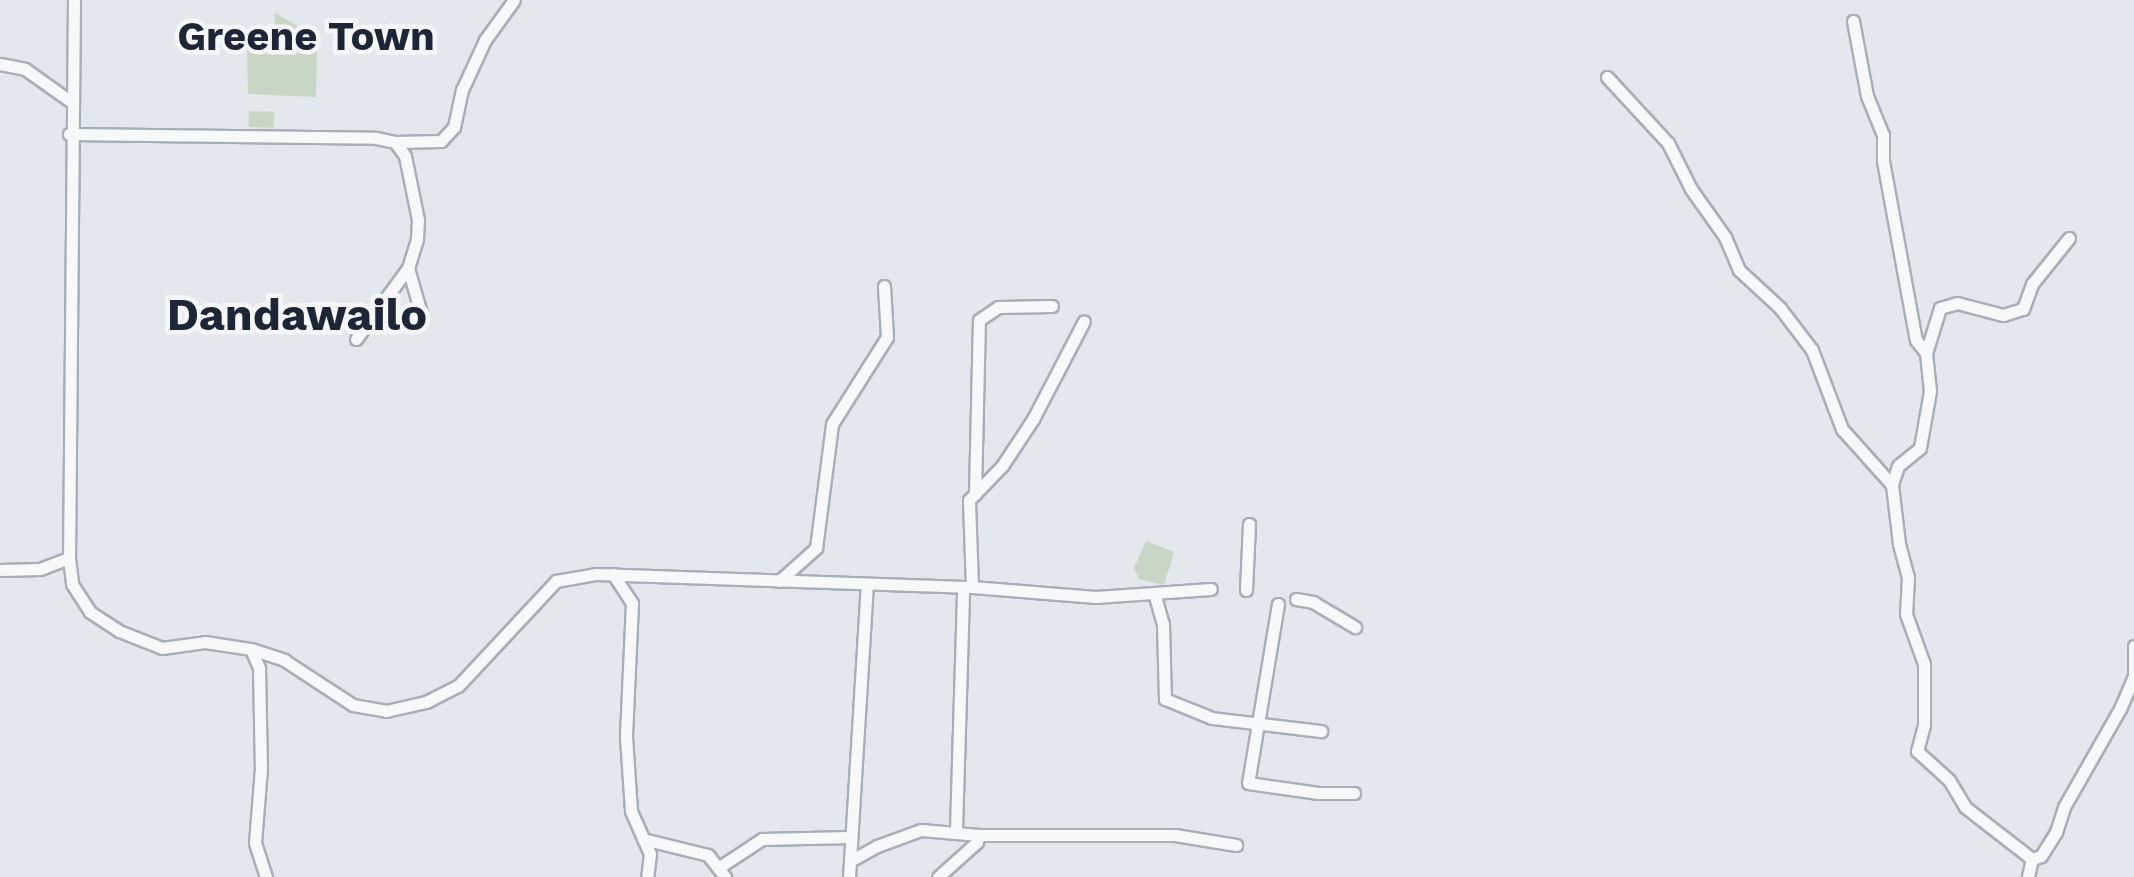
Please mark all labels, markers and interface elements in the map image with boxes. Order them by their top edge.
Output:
district label: Greene Town [177,13,435,61]
district label: Dandawailo [167,288,427,342]

